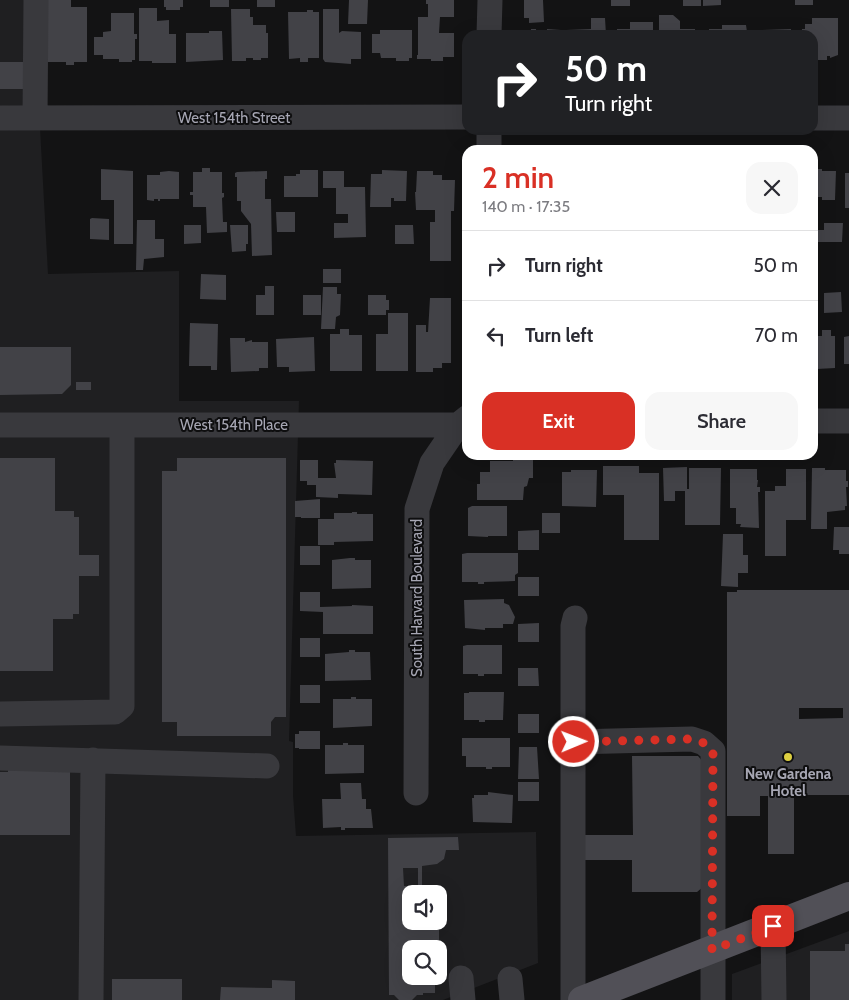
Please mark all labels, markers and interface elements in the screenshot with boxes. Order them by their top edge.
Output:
text: 50 m [565,47,647,90]
icon: right [482,50,547,115]
text: Turn right [565,90,652,117]
street label: West 154th Street [178,109,290,127]
text: 2 min [482,159,554,196]
button: close [746,162,798,214]
text: 140 m · 17:35 [482,197,570,216]
icon: right [482,252,510,280]
text: Turn right [525,254,603,277]
text: 50 m [754,254,798,277]
icon: left [482,322,510,350]
text: Turn left [525,324,593,347]
text: 70 m [754,324,798,347]
button: Exit [482,392,635,450]
button: Share [645,392,798,450]
street label: West 154th Place [180,416,288,434]
street label: South Harvard Boulevard [408,519,426,677]
position arrow [547,715,599,767]
marker: New Gardena Hotel [782,751,794,763]
place label: New Gardena Hotel [745,765,832,800]
map controls [402,885,447,985]
button: sound [402,885,447,930]
pin [752,905,794,947]
icon: arrive [759,912,787,940]
button: search [402,940,447,985]

